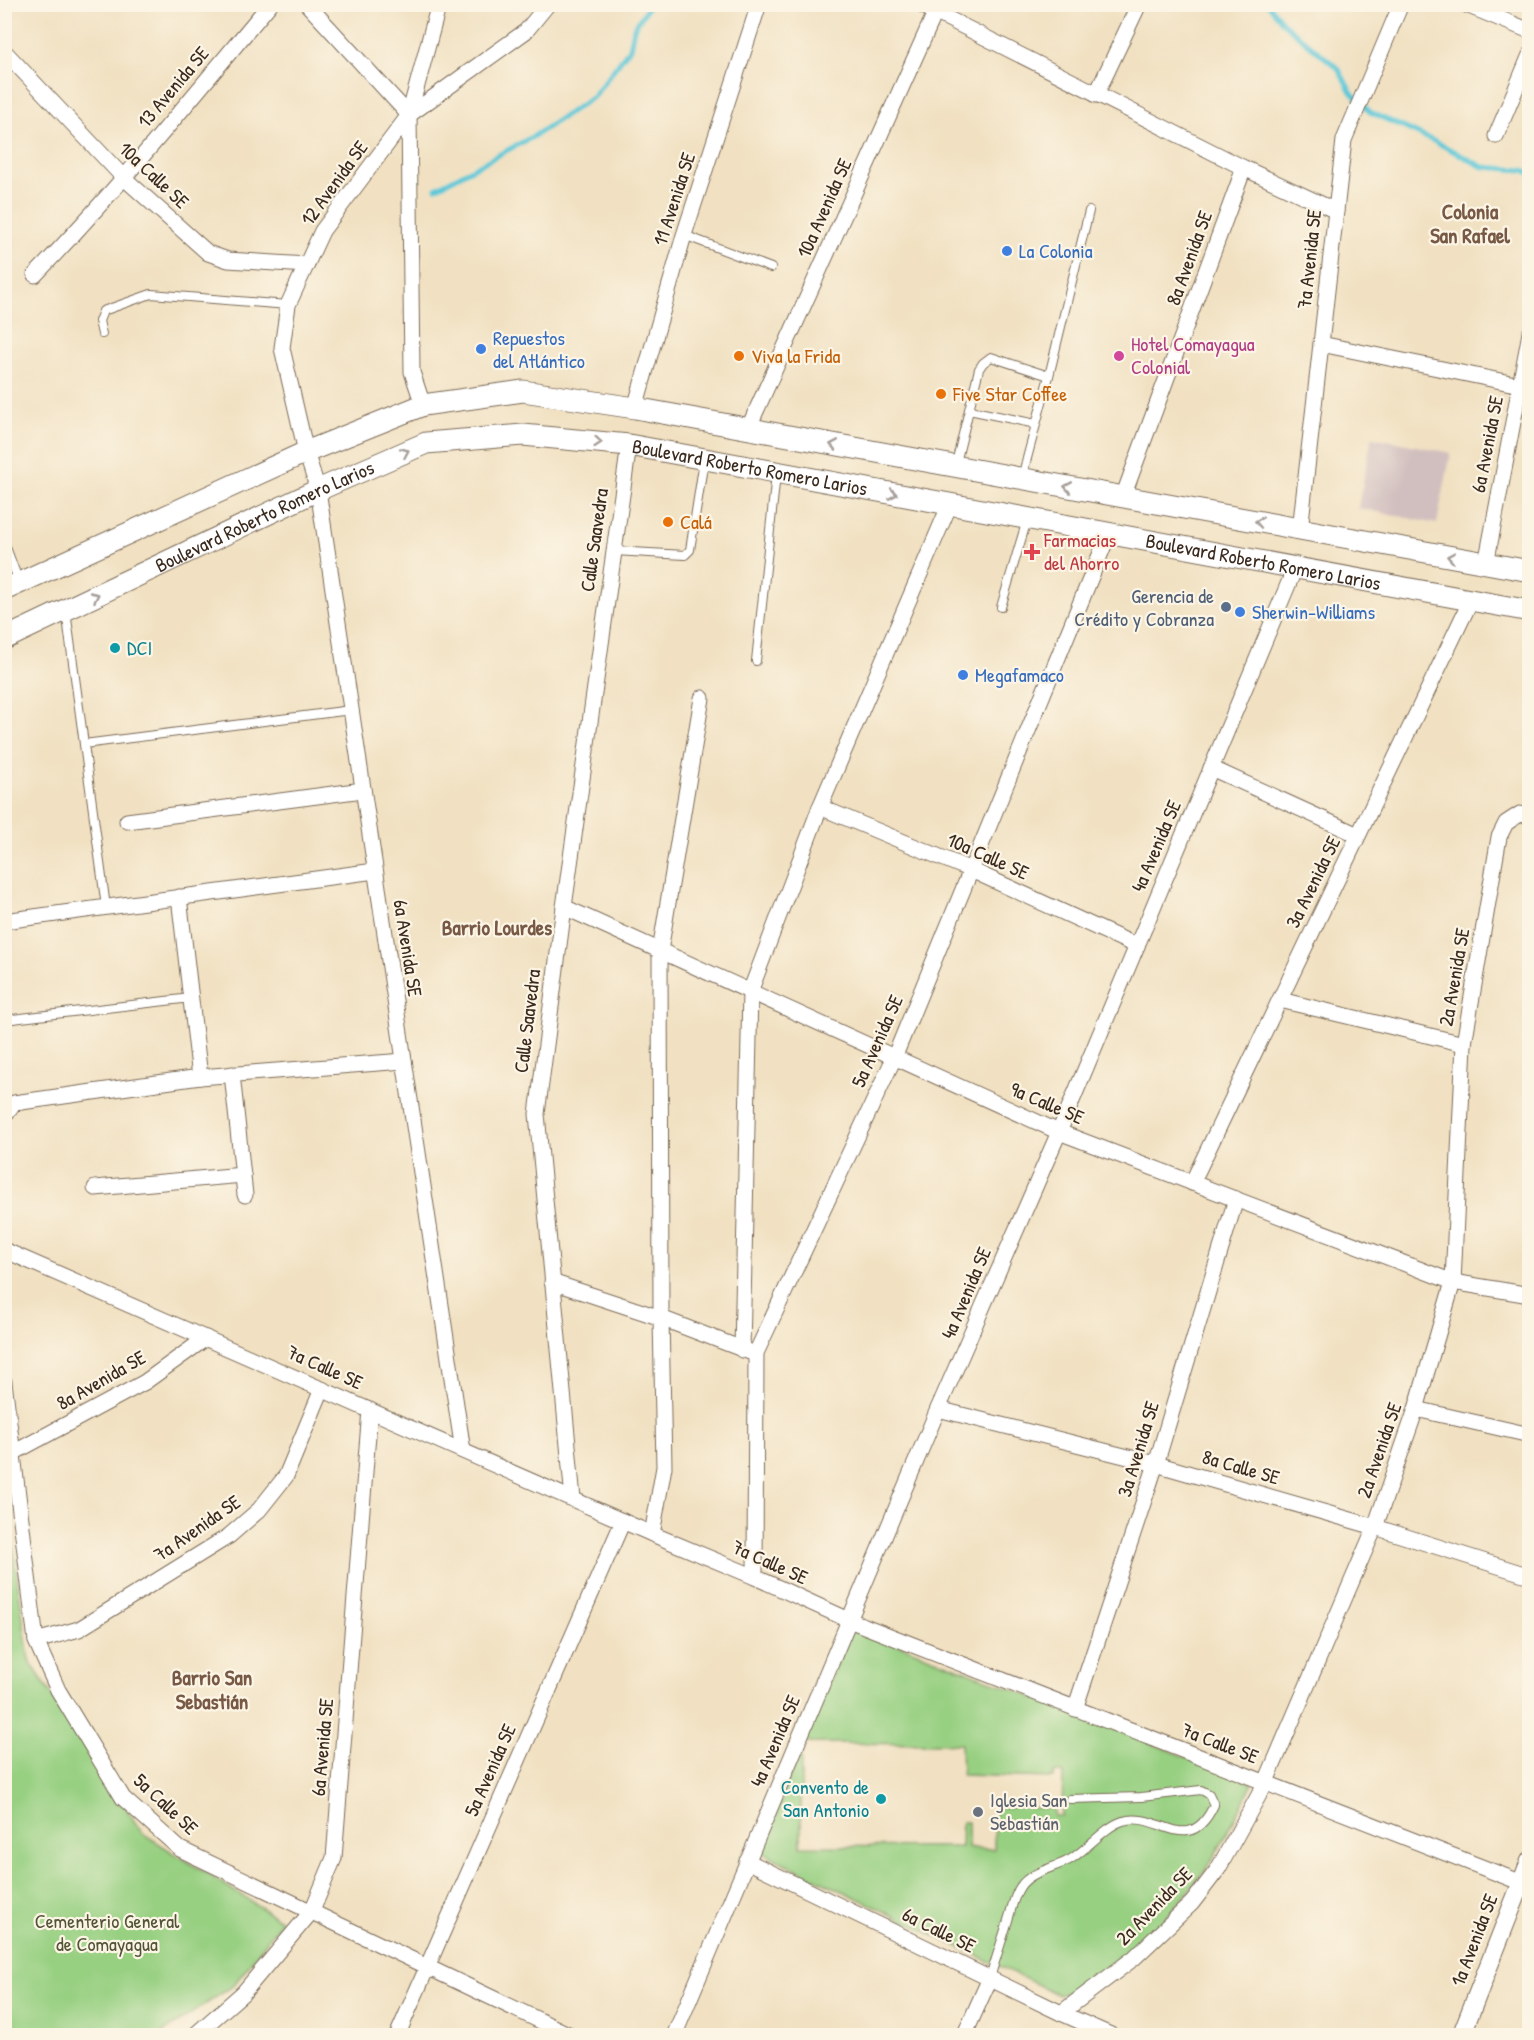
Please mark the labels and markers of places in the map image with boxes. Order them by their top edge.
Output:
place label: La Colonia [1019,237,1093,264]
marker: La Colonia [1000,244,1014,258]
place label: Repuestos del Atlántico [493,324,585,374]
place label: Hotel Comayagua Colonial [1131,330,1255,380]
marker: Repuestos del Atlántico [474,342,488,356]
place label: Viva la Frida [751,342,840,369]
marker: Viva la Frida [732,349,746,363]
marker: Hotel Comayagua Colonial [1112,349,1126,363]
place label: Five Star Coffee [952,380,1067,407]
marker: Five Star Coffee [934,387,948,401]
place label: Calá [680,508,712,535]
marker: Calá [661,515,675,529]
place label: Farmacias del Ahorro [1043,526,1119,576]
marker: Farmacias del Ahorro [1025,545,1039,559]
place label: Gerencia de Crédito y Cobranza [1074,582,1214,632]
place label: Sherwin-Williams [1252,598,1375,625]
marker: Gerencia de Crédito y Cobranza [1219,600,1233,614]
marker: Sherwin-Williams [1233,605,1247,619]
place label: DCI [127,634,152,661]
marker: DCI [108,641,122,655]
place label: Megafamaco [975,661,1064,688]
marker: Megafamaco [956,668,970,682]
place label: Convento de San Antonio [781,1773,869,1823]
place label: Iglesia San Sebastián [990,1786,1068,1836]
marker: Convento de San Antonio [874,1792,888,1806]
marker: Iglesia San Sebastián [971,1805,985,1819]

